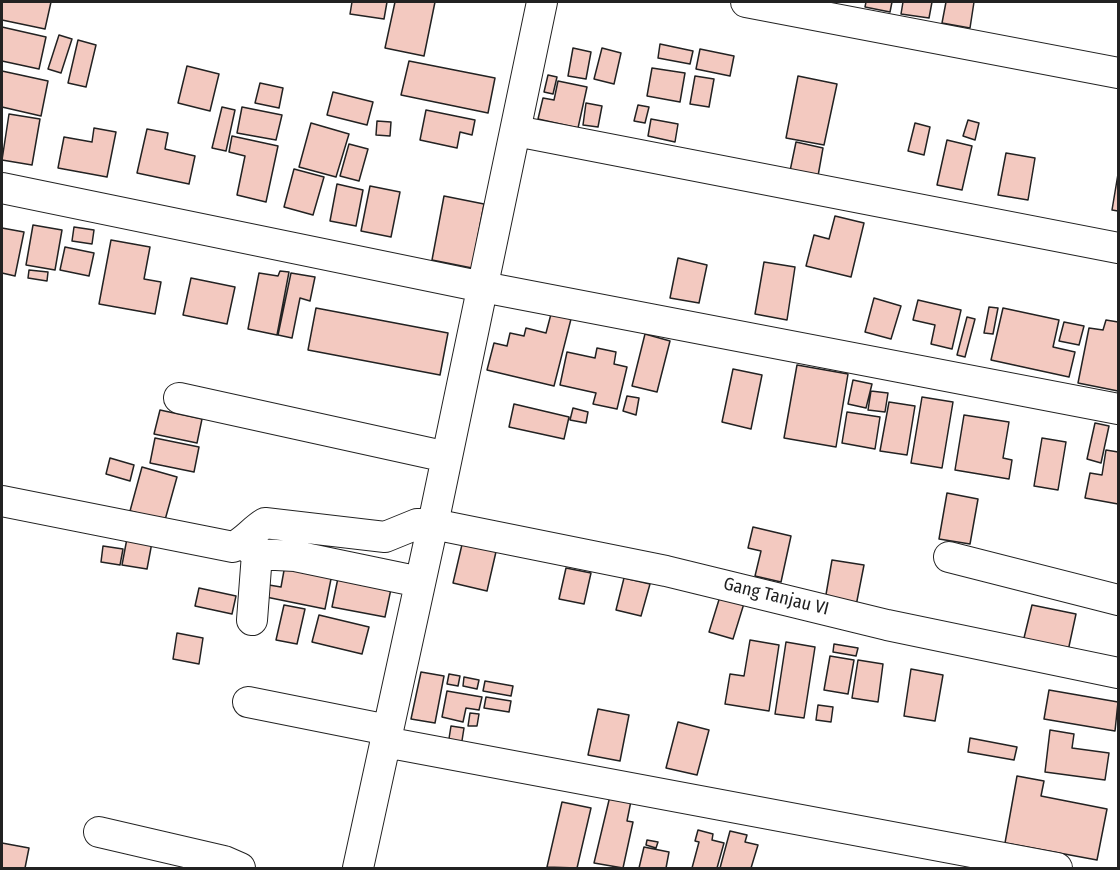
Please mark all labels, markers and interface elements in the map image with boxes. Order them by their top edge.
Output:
street label: Gang Tanjau VI [721,573,831,621]

